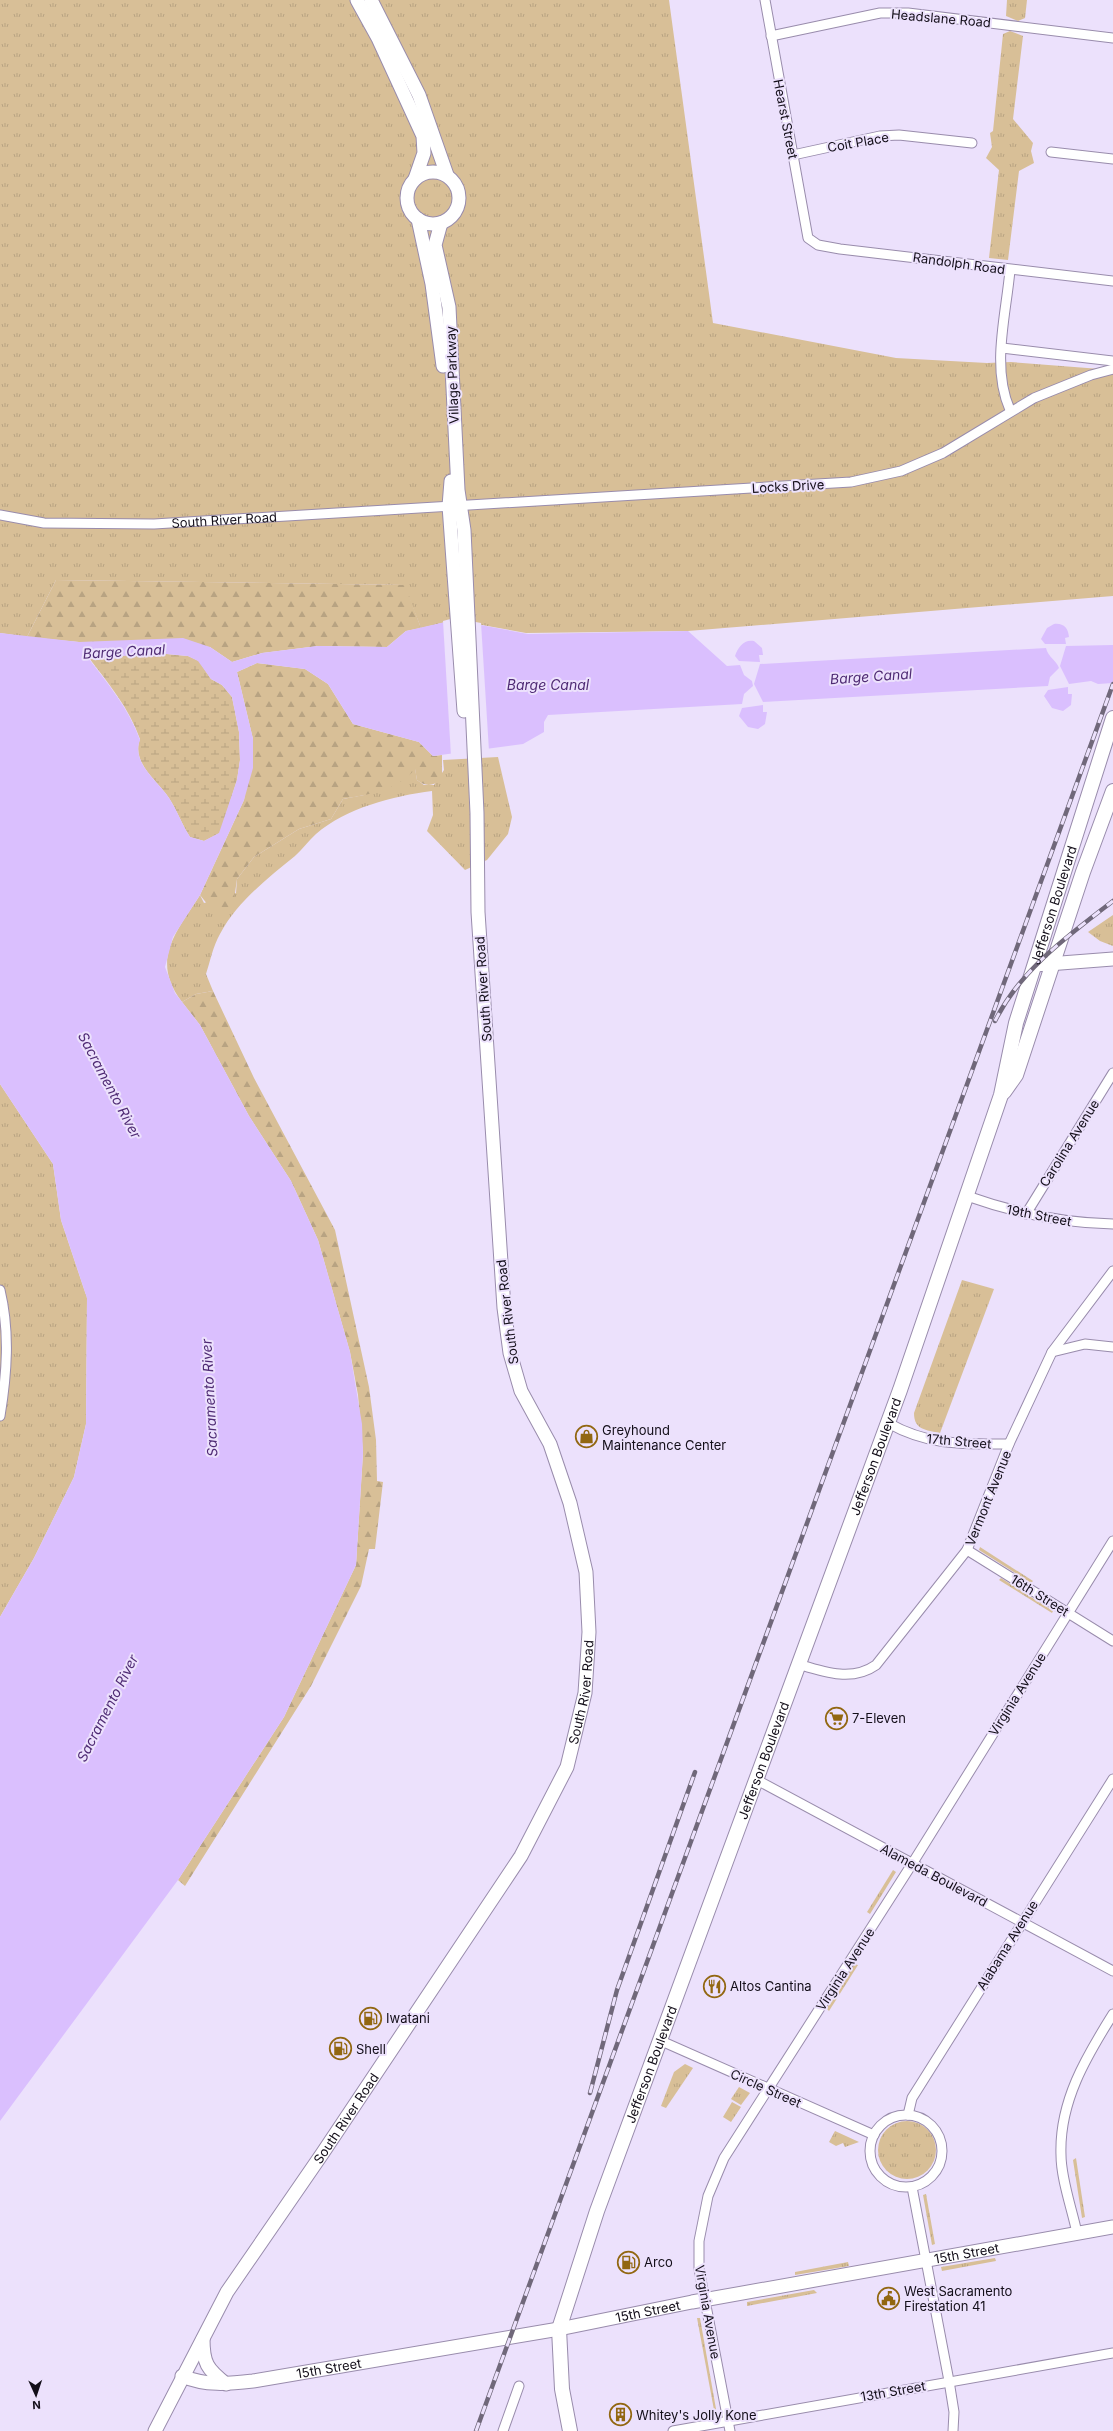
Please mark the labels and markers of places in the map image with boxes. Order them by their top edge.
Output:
place label: Greyhound Maintenance Center [602,1422,726,1453]
shop icon: Greyhound Maintenance Center [573,1424,599,1450]
supermarket icon: 7-Eleven [823,1705,849,1731]
place label: 7-Eleven [852,1710,906,1726]
restaurant icon: Altos Cantina [702,1973,728,1999]
place label: Altos Cantina [730,1978,812,1994]
fuel station icon: Iwatani [358,2005,384,2031]
place label: Iwatani [386,2010,430,2026]
fuel station icon: Shell [328,2036,354,2062]
place label: Shell [356,2041,386,2057]
fuel station icon: Arco [615,2249,641,2275]
place label: Arco [644,2254,673,2270]
place label: West Sacramento Firestation 41 [904,2283,1013,2314]
public building icon: West Sacramento Firestation 41 [876,2285,902,2311]
building icon: Whitey's Jolly Kone [608,2402,634,2428]
place label: Whitey's Jolly Kone [636,2407,757,2423]

